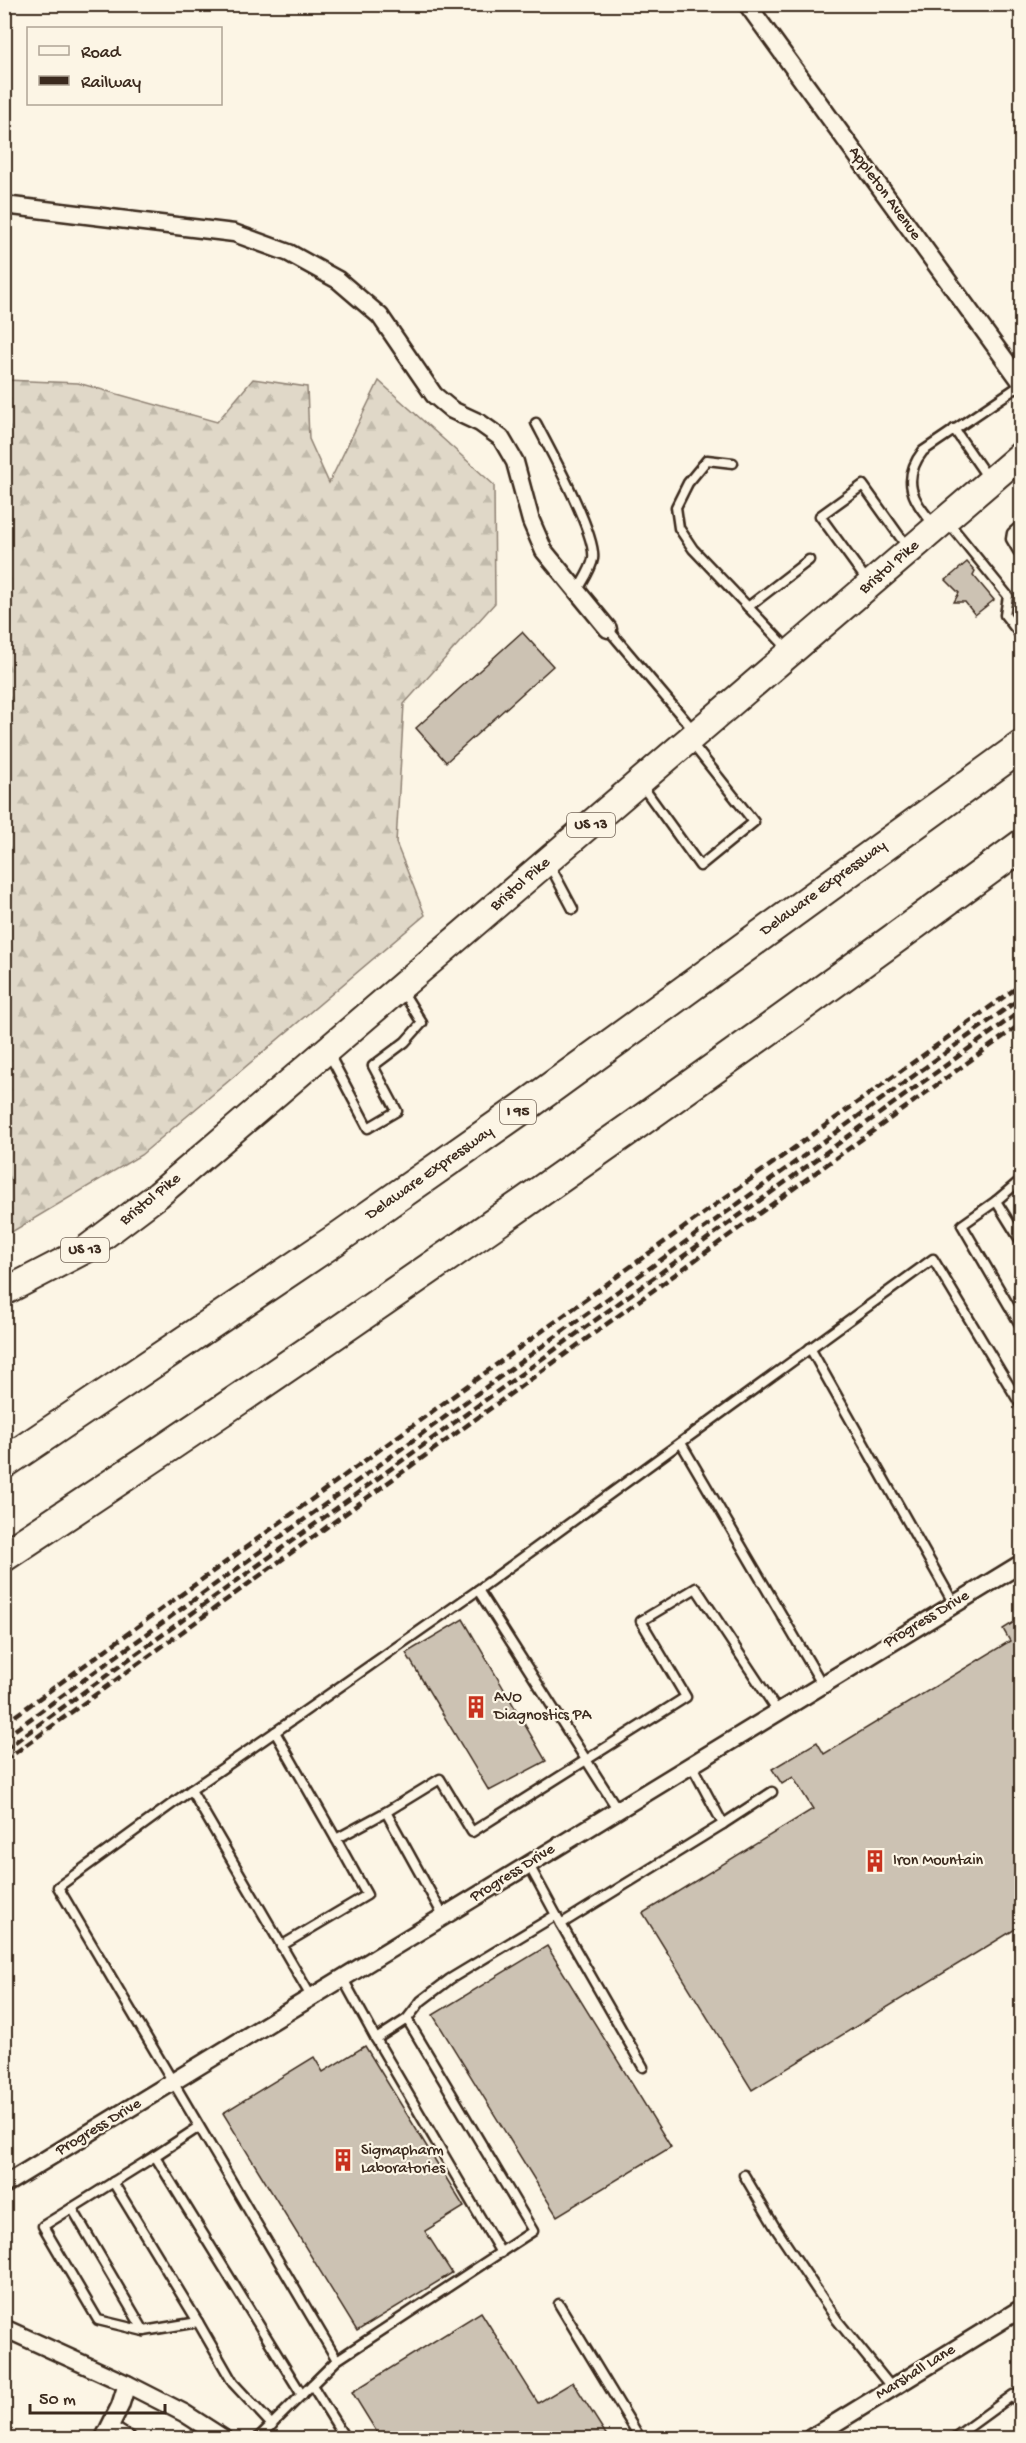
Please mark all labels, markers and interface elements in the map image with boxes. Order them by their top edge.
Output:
legend [27,27,222,105]
text: Road [81,43,122,64]
text: Railway [81,73,141,94]
street label: Appleton Avenue [844,143,925,245]
street label: Bristol Pike [855,536,924,600]
road number: US 13 [567,813,615,837]
street label: Delaware Expressway [756,837,891,942]
street label: Bristol Pike [486,853,555,917]
road number: I 95 [500,1100,536,1124]
street label: Delaware Expressway [362,1123,497,1226]
street label: Bristol Pike [116,1169,186,1231]
road number: US 13 [61,1238,109,1262]
street label: Progress Drive [880,1587,974,1653]
place label: AVO Diagnostics PA [493,1689,593,1726]
building icon: AVO Diagnostics PA [463,1694,489,1720]
street label: Progress Drive [466,1840,559,1908]
building icon: Iron Mountain [862,1848,888,1874]
place label: Iron Mountain [893,1852,984,1871]
street label: Progress Drive [52,2095,146,2161]
place label: Sigmapharm Laboratories [361,2142,446,2179]
building icon: Sigmapharm Laboratories [330,2147,356,2173]
street label: Marshall Lane [873,2341,960,2405]
scale bar [30,2377,165,2415]
text: 50 m [39,2390,76,2411]

